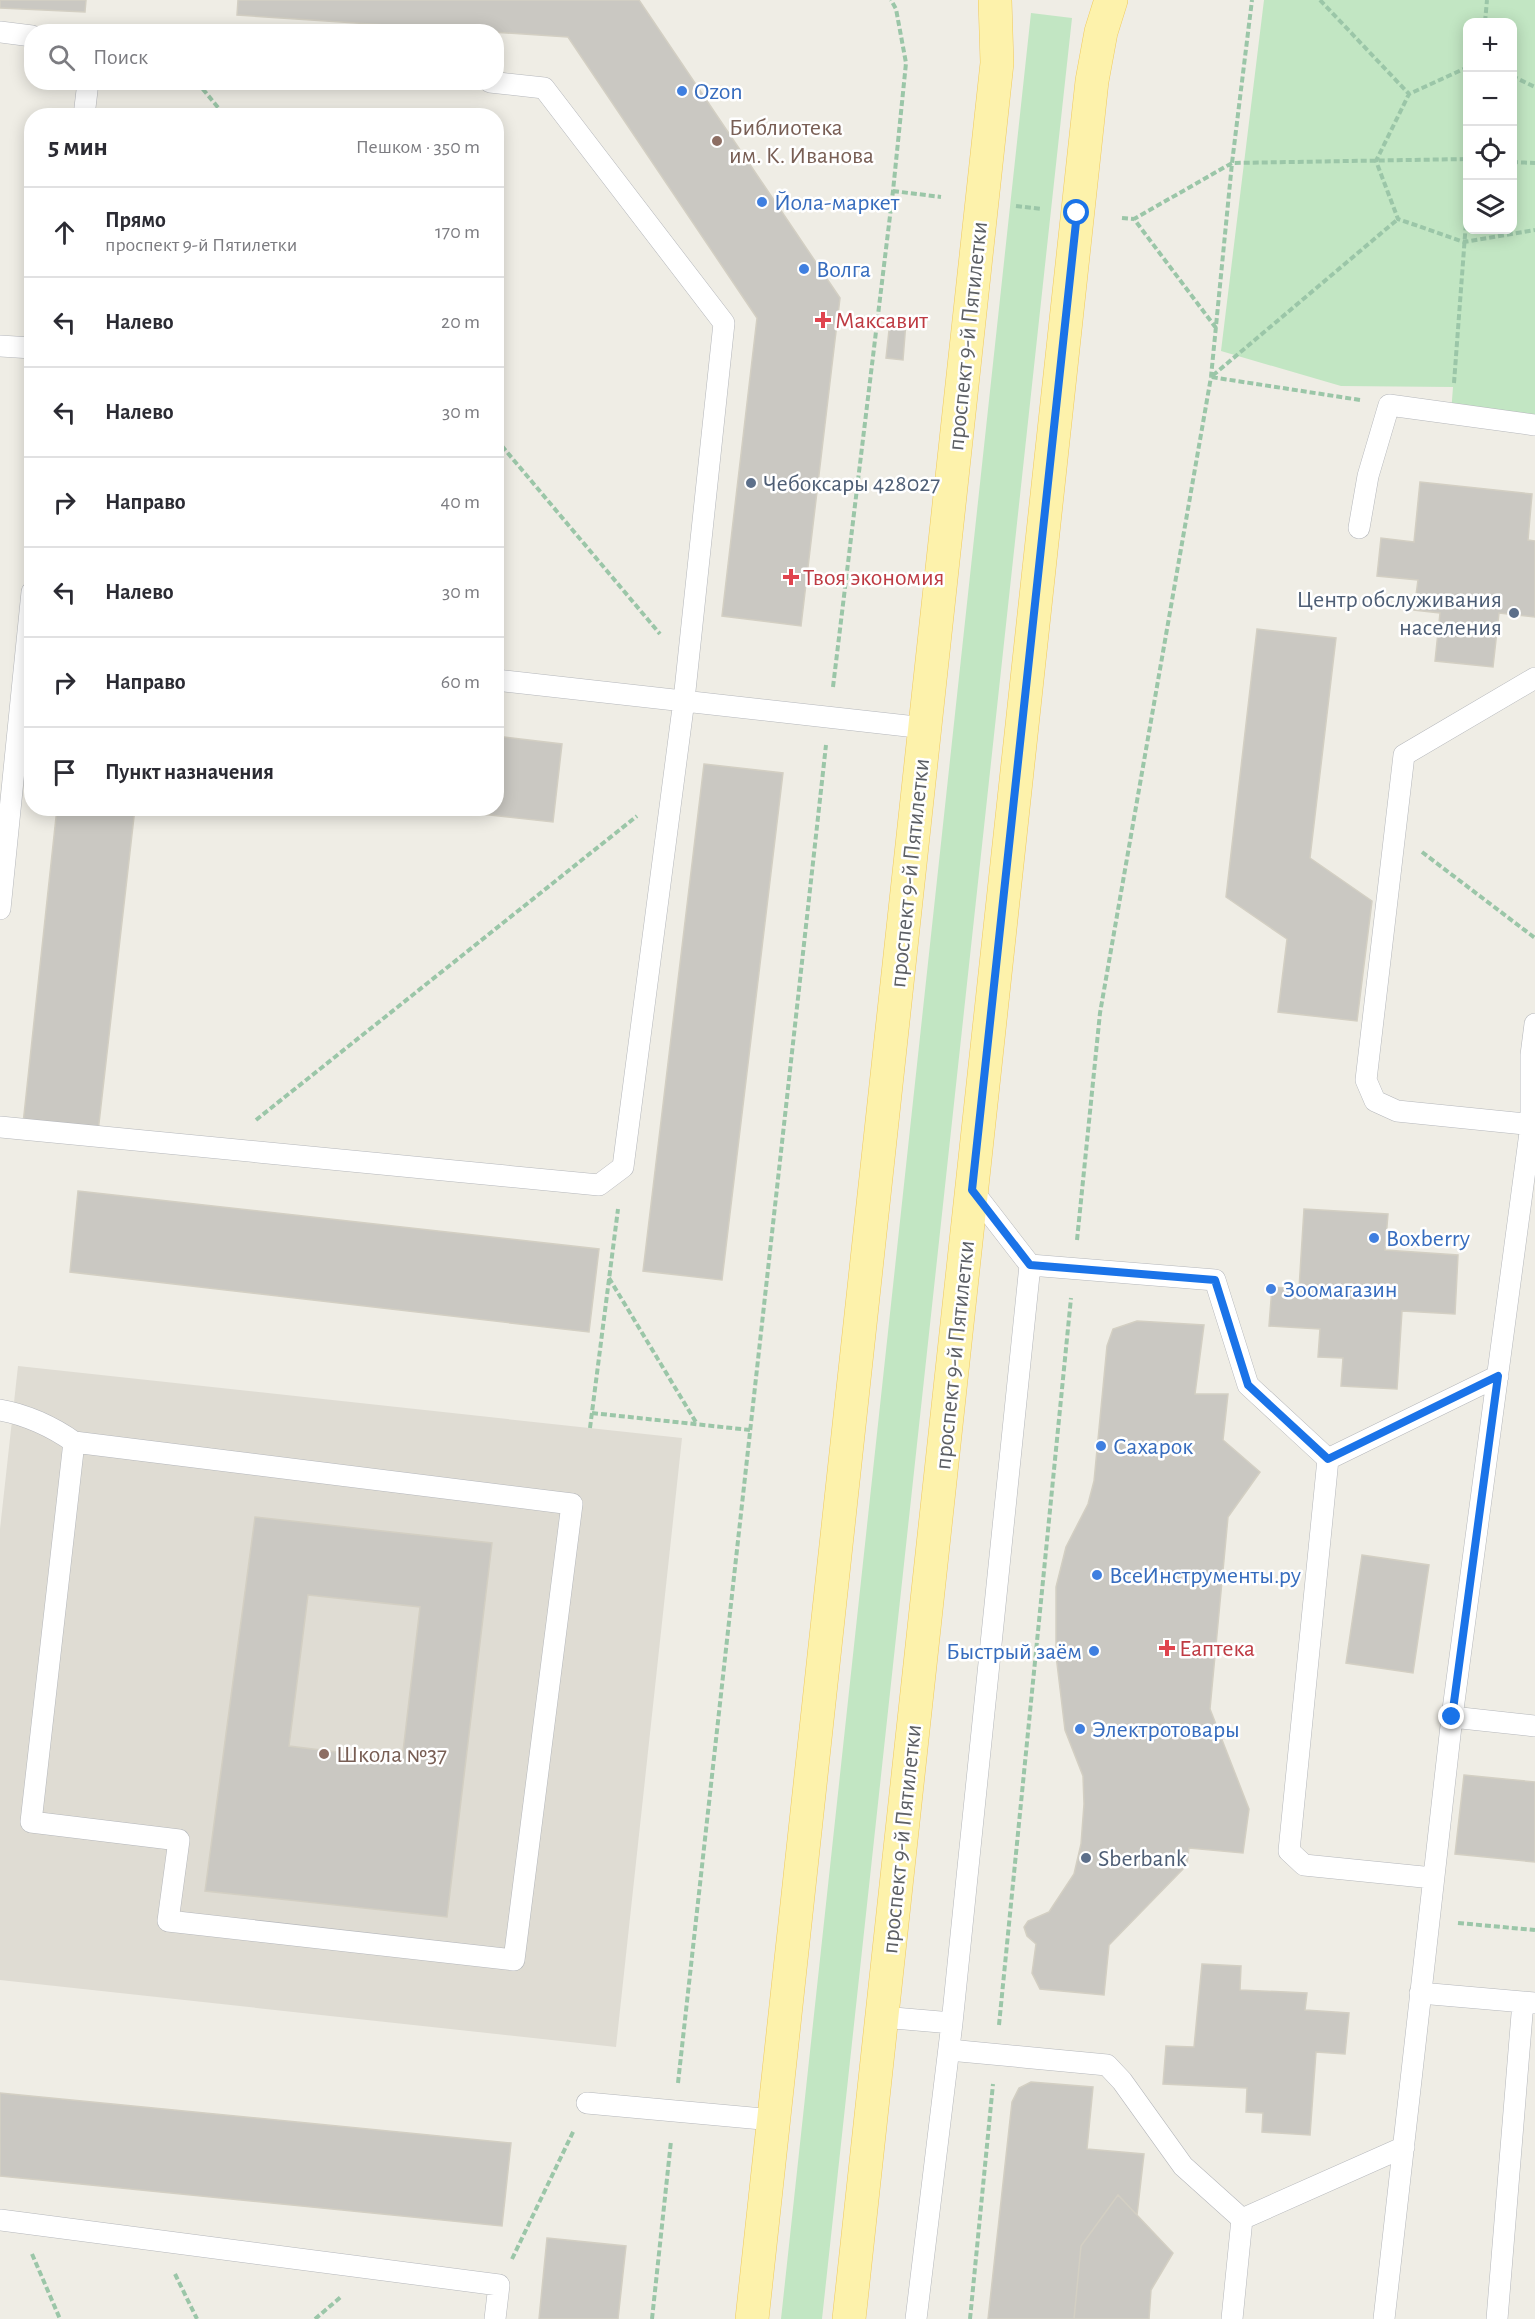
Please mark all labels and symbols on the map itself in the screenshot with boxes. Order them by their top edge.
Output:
place label: Ozon [694,80,743,104]
marker: Ozon [675,84,689,98]
place label: Библиотека им. К. Иванова [729,116,874,168]
marker: Библиотека им. К. Иванова [710,134,724,148]
place label: Йола-маркет [774,191,900,215]
marker: Йола-маркет [755,195,769,209]
route start [1063,199,1089,225]
street label: проспект 9-й Пятилетки [944,220,992,452]
place label: Волга [816,258,871,282]
marker: Волга [797,262,811,276]
place label: Максавит [835,309,928,333]
marker: Максавит [816,313,830,327]
place label: Чебоксары 428027 [763,472,940,496]
marker: Чебоксары 428027 [744,476,758,490]
place label: Твоя экономия [803,566,945,590]
marker: Твоя экономия [784,570,798,584]
place label: Центр обслуживания населения [1297,588,1502,640]
marker: Центр обслуживания населения [1507,606,1521,620]
street label: проспект 9-й Пятилетки [886,757,934,989]
place label: Boxberry [1386,1227,1470,1251]
marker: Boxberry [1367,1231,1381,1245]
street label: проспект 9-й Пятилетки [931,1239,979,1471]
place label: Зоомагазин [1283,1278,1398,1302]
marker: Зоомагазин [1264,1282,1278,1296]
place label: Сахарок [1113,1435,1193,1459]
marker: Сахарок [1094,1439,1108,1453]
place label: ВсеИнструменты.ру [1109,1564,1302,1588]
marker: ВсеИнструменты.ру [1090,1568,1104,1582]
place label: Еаптека [1179,1637,1255,1661]
place label: Быстрый заём [946,1640,1082,1664]
marker: Еаптека [1160,1641,1174,1655]
marker: Быстрый заём [1087,1644,1101,1658]
route end [1438,1703,1464,1729]
place label: Электротовары [1092,1718,1240,1742]
marker: Электротовары [1073,1722,1087,1736]
street label: проспект 9-й Пятилетки [878,1723,926,1955]
place label: Школа №37 [336,1743,447,1767]
marker: Школа №37 [317,1747,331,1761]
place label: Sberbank [1098,1847,1187,1871]
marker: Sberbank [1079,1851,1093,1865]

